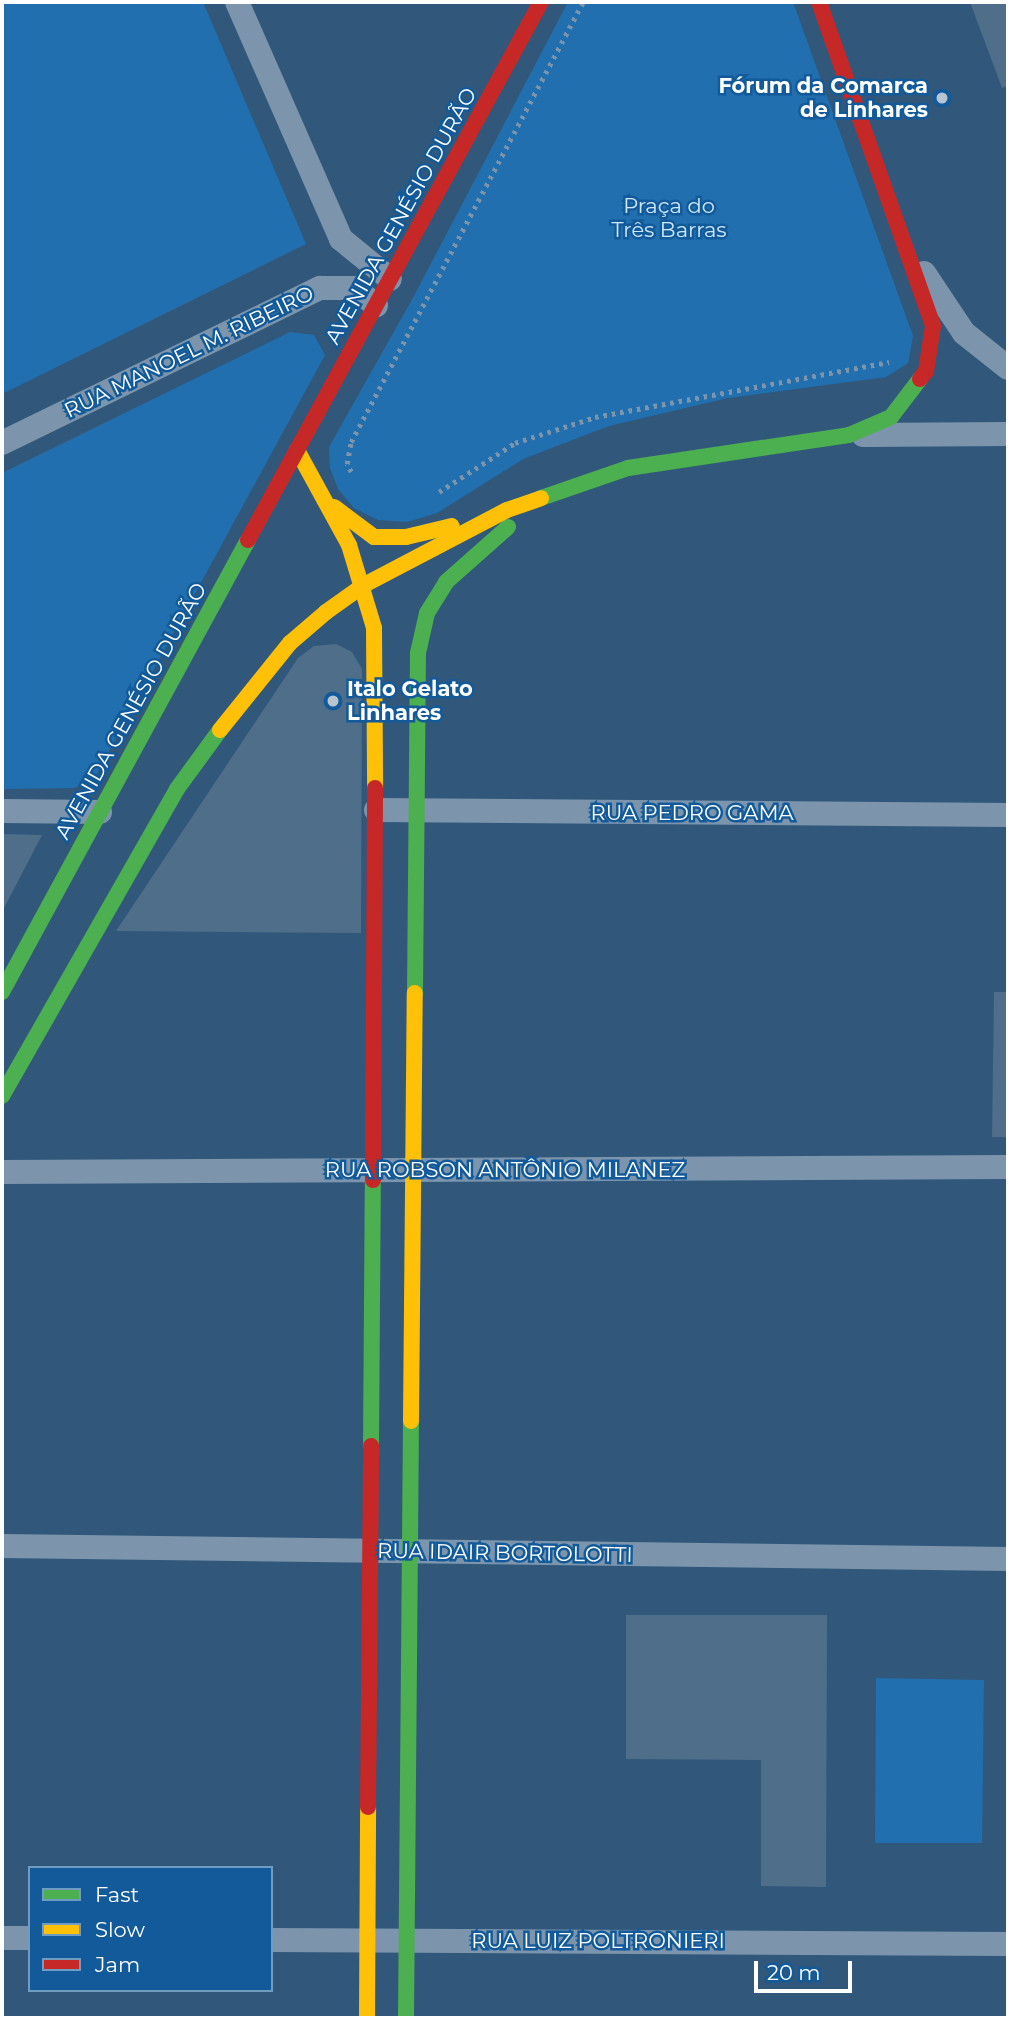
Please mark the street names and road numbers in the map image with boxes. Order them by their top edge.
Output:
street label: AVENIDA GENÉSIO DURÃO [320,83,482,349]
street label: RUA MANOEL M. RIBEIRO [60,281,318,423]
street label: AVENIDA GENÉSIO DURÃO [50,578,212,844]
street label: RUA PEDRO GAMA [590,800,794,826]
street label: RUA ROBSON ANTÔNIO MILANEZ [325,1157,685,1183]
street label: RUA IDAIR BORTOLOTTI [377,1538,633,1568]
street label: RUA LUIZ POLTRONIERI [471,1928,725,1954]

